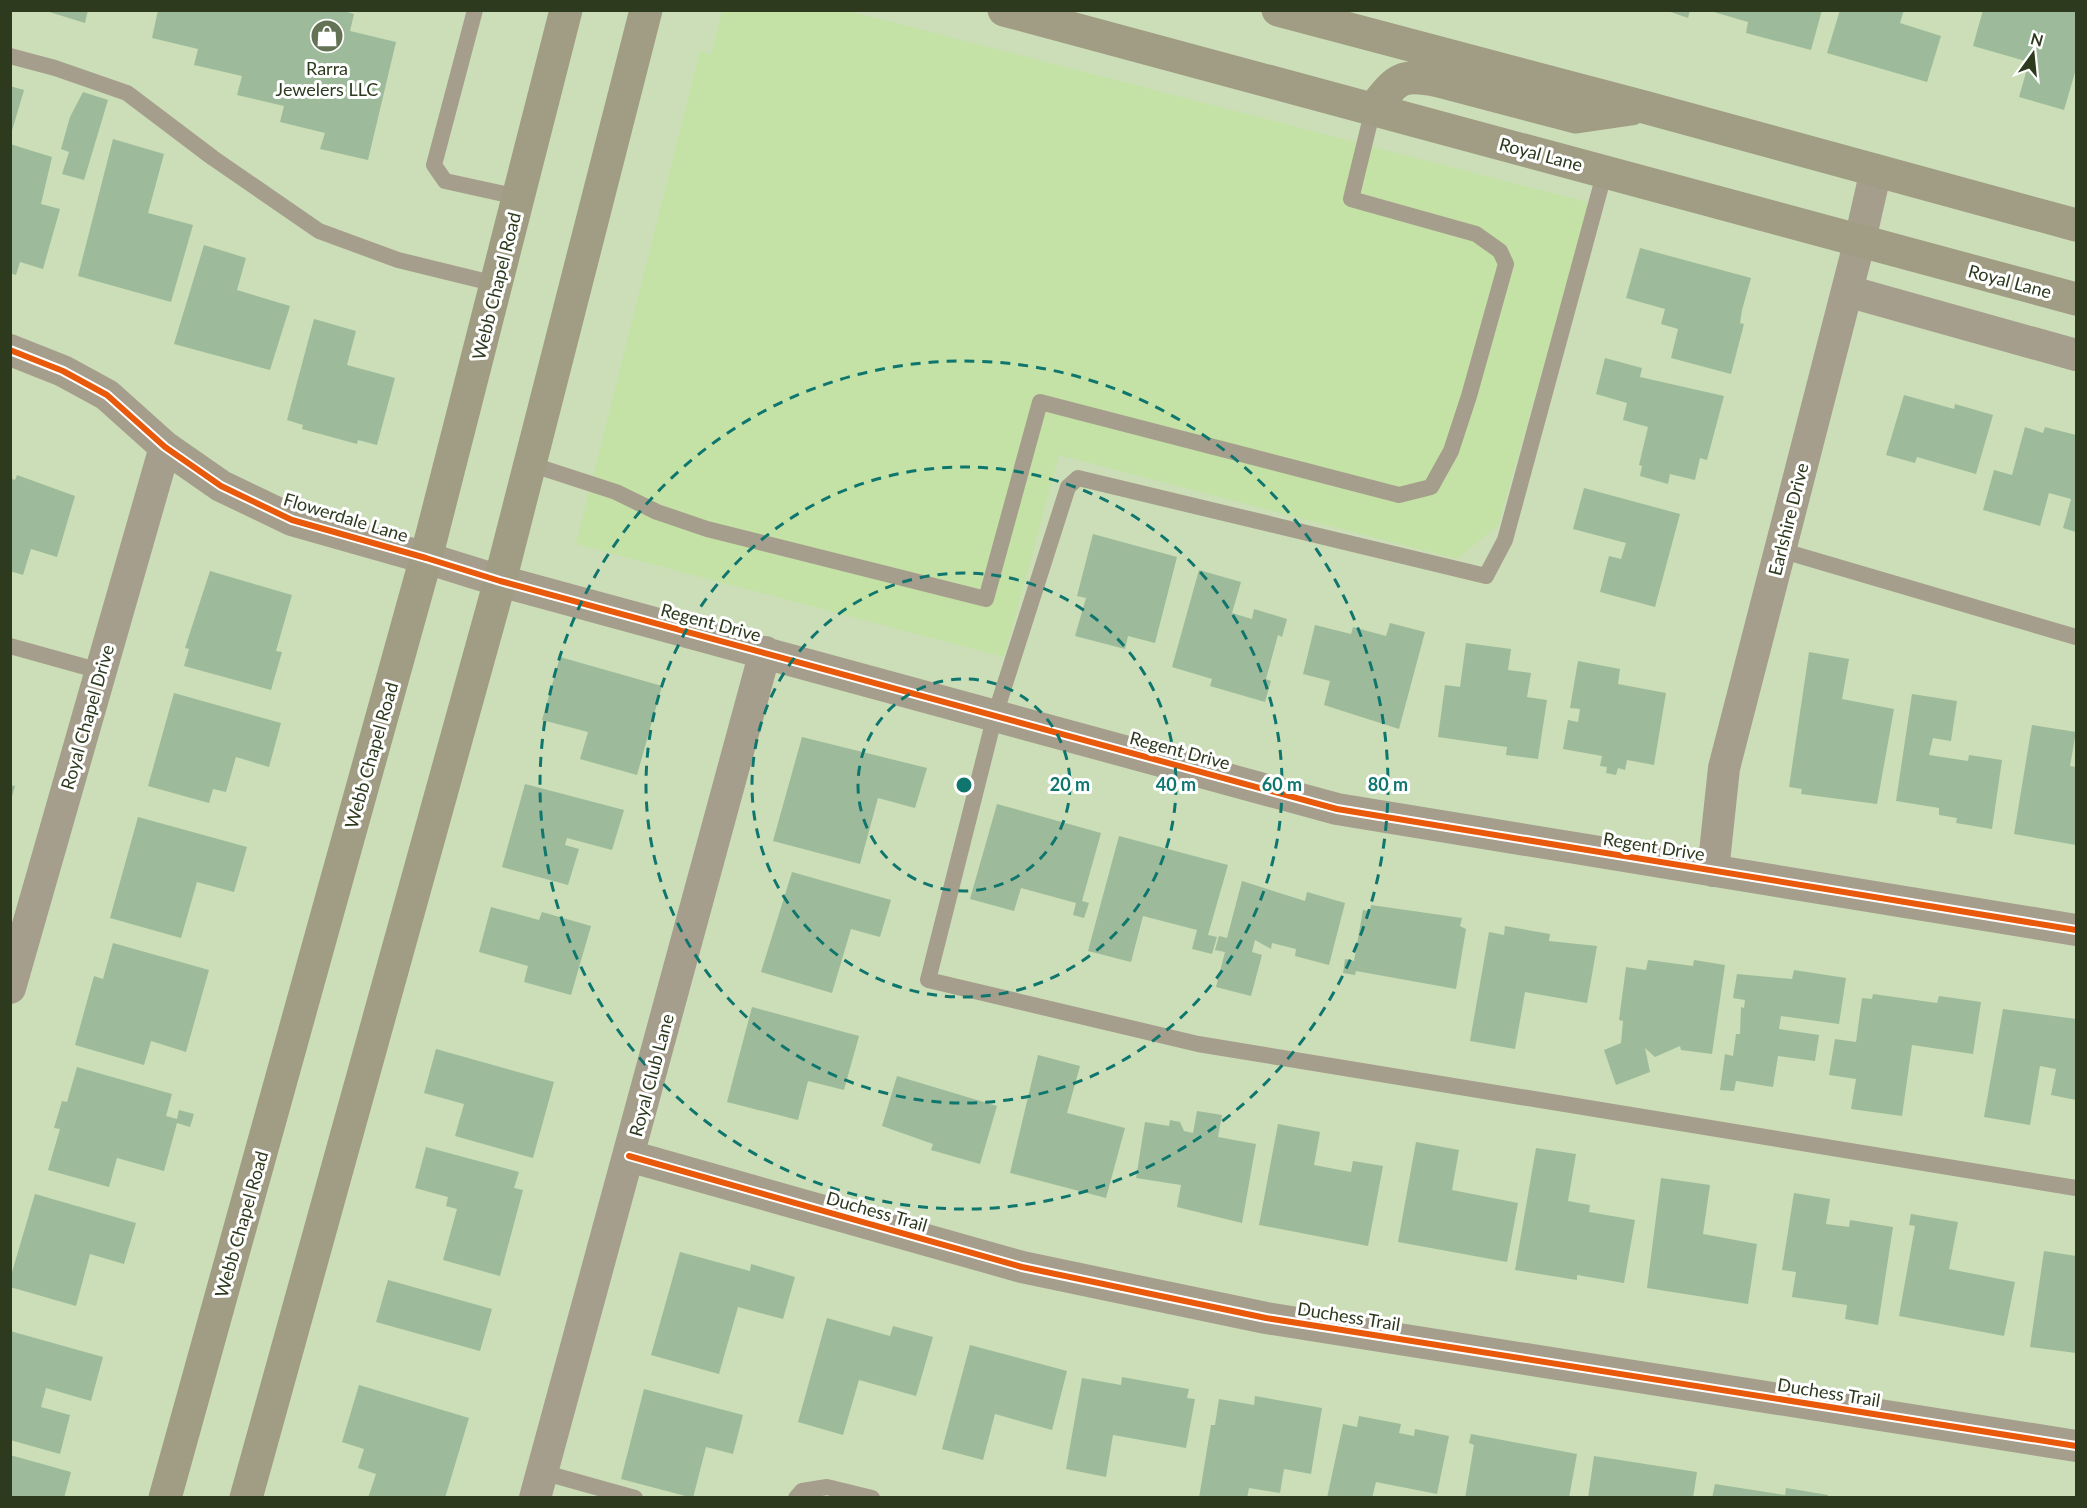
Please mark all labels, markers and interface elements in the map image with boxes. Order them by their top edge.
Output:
shop icon: Rarra Jewelers LLC [309,18,345,54]
north arrow [2003,24,2063,84]
text: N [2029,28,2045,50]
place label: Rarra Jewelers LLC [276,57,378,100]
street label: Royal Lane [1497,132,1585,176]
street label: Webb Chapel Road [467,210,525,362]
street label: Royal Lane [1966,259,2054,303]
street label: Earlshire Drive [1763,460,1813,578]
street label: Flowerdale Lane [281,488,411,546]
street label: Regent Drive [658,598,764,646]
street label: Royal Chapel Drive [56,642,118,792]
street label: Webb Chapel Road [340,679,402,831]
street label: Regent Drive [1127,726,1233,774]
text: 20 m [1050,773,1090,795]
text: 40 m [1156,773,1196,795]
text: 60 m [1262,773,1302,795]
text: 80 m [1368,773,1408,795]
centre of rings [954,775,974,795]
street label: Regent Drive [1602,827,1706,865]
street label: Royal Club Lane [624,1011,678,1139]
street label: Webb Chapel Road [210,1148,272,1300]
street label: Duchess Trail [824,1186,930,1236]
street label: Duchess Trail [1296,1297,1402,1335]
street label: Duchess Trail [1776,1373,1882,1411]

